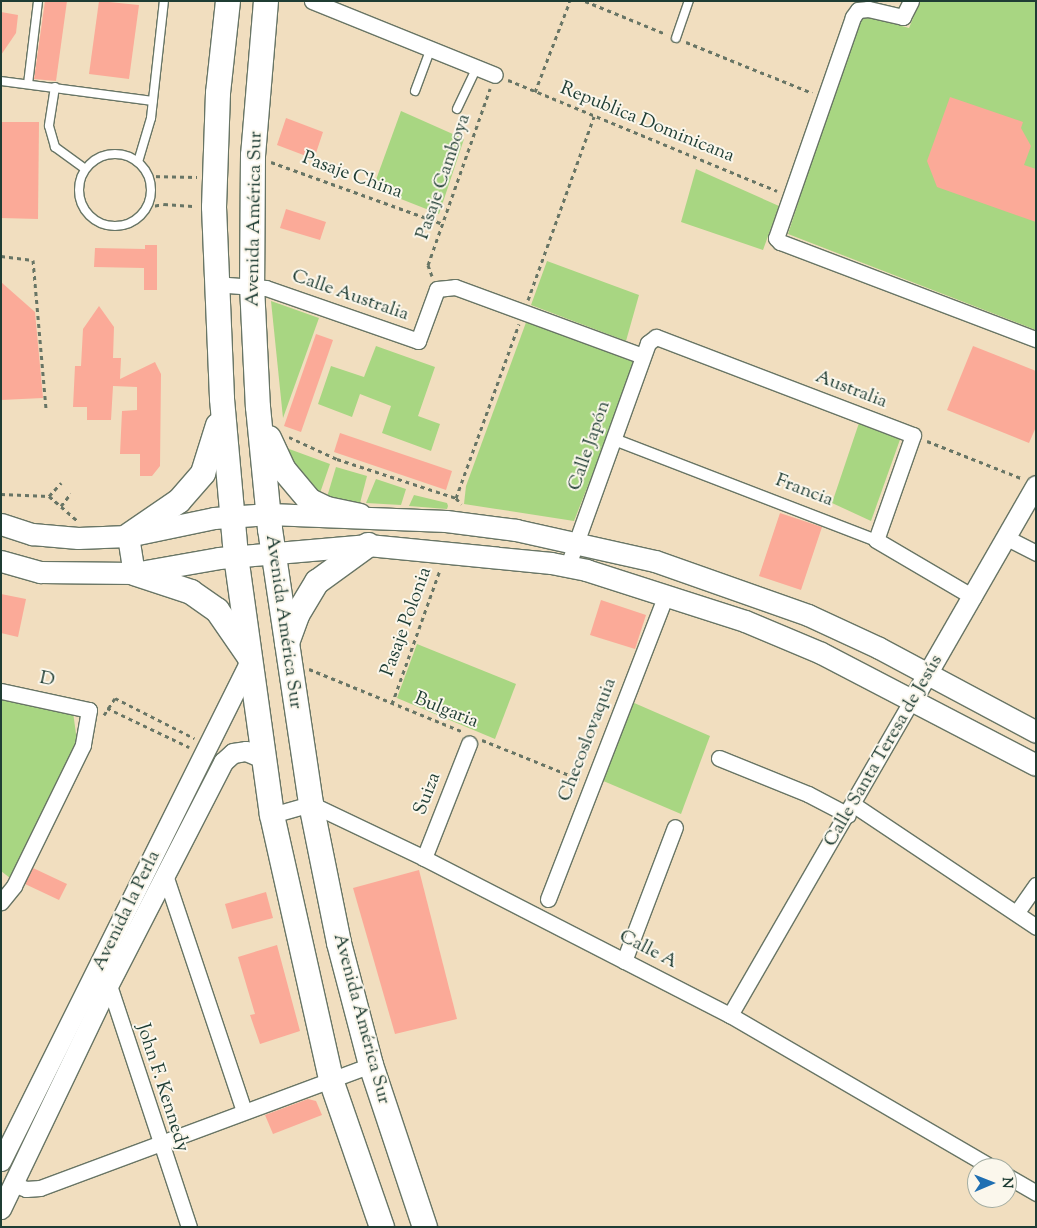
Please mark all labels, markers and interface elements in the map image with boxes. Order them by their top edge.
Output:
street label: Republica Dominicana [557,78,737,168]
street label: Pasaje Camboya [412,111,476,243]
street label: Avenida América Sur [242,131,268,307]
street label: Pasaje China [299,147,405,205]
street label: Calle Australia [289,265,411,327]
street label: Australia [812,366,890,414]
street label: Calle Japón [564,398,616,494]
street label: Francia [772,470,836,512]
street label: Avenida América Sur [259,533,307,711]
street label: Pasaje Polonia [377,564,437,680]
street label: Calle Santa Teresa de Jesús [820,651,948,851]
street label: D [37,667,57,693]
street label: Checoslovaquia [554,675,622,805]
street label: Bulgaria [411,688,481,734]
street label: Suiza [410,770,446,818]
street label: Avenida la Perla [88,847,166,975]
street label: Calle A [615,926,681,974]
street label: Avenida América Sur [327,931,395,1107]
street label: John F. Kennedy [130,1021,194,1155]
north arrow [967,1158,1017,1208]
text: N [996,1177,1016,1189]

